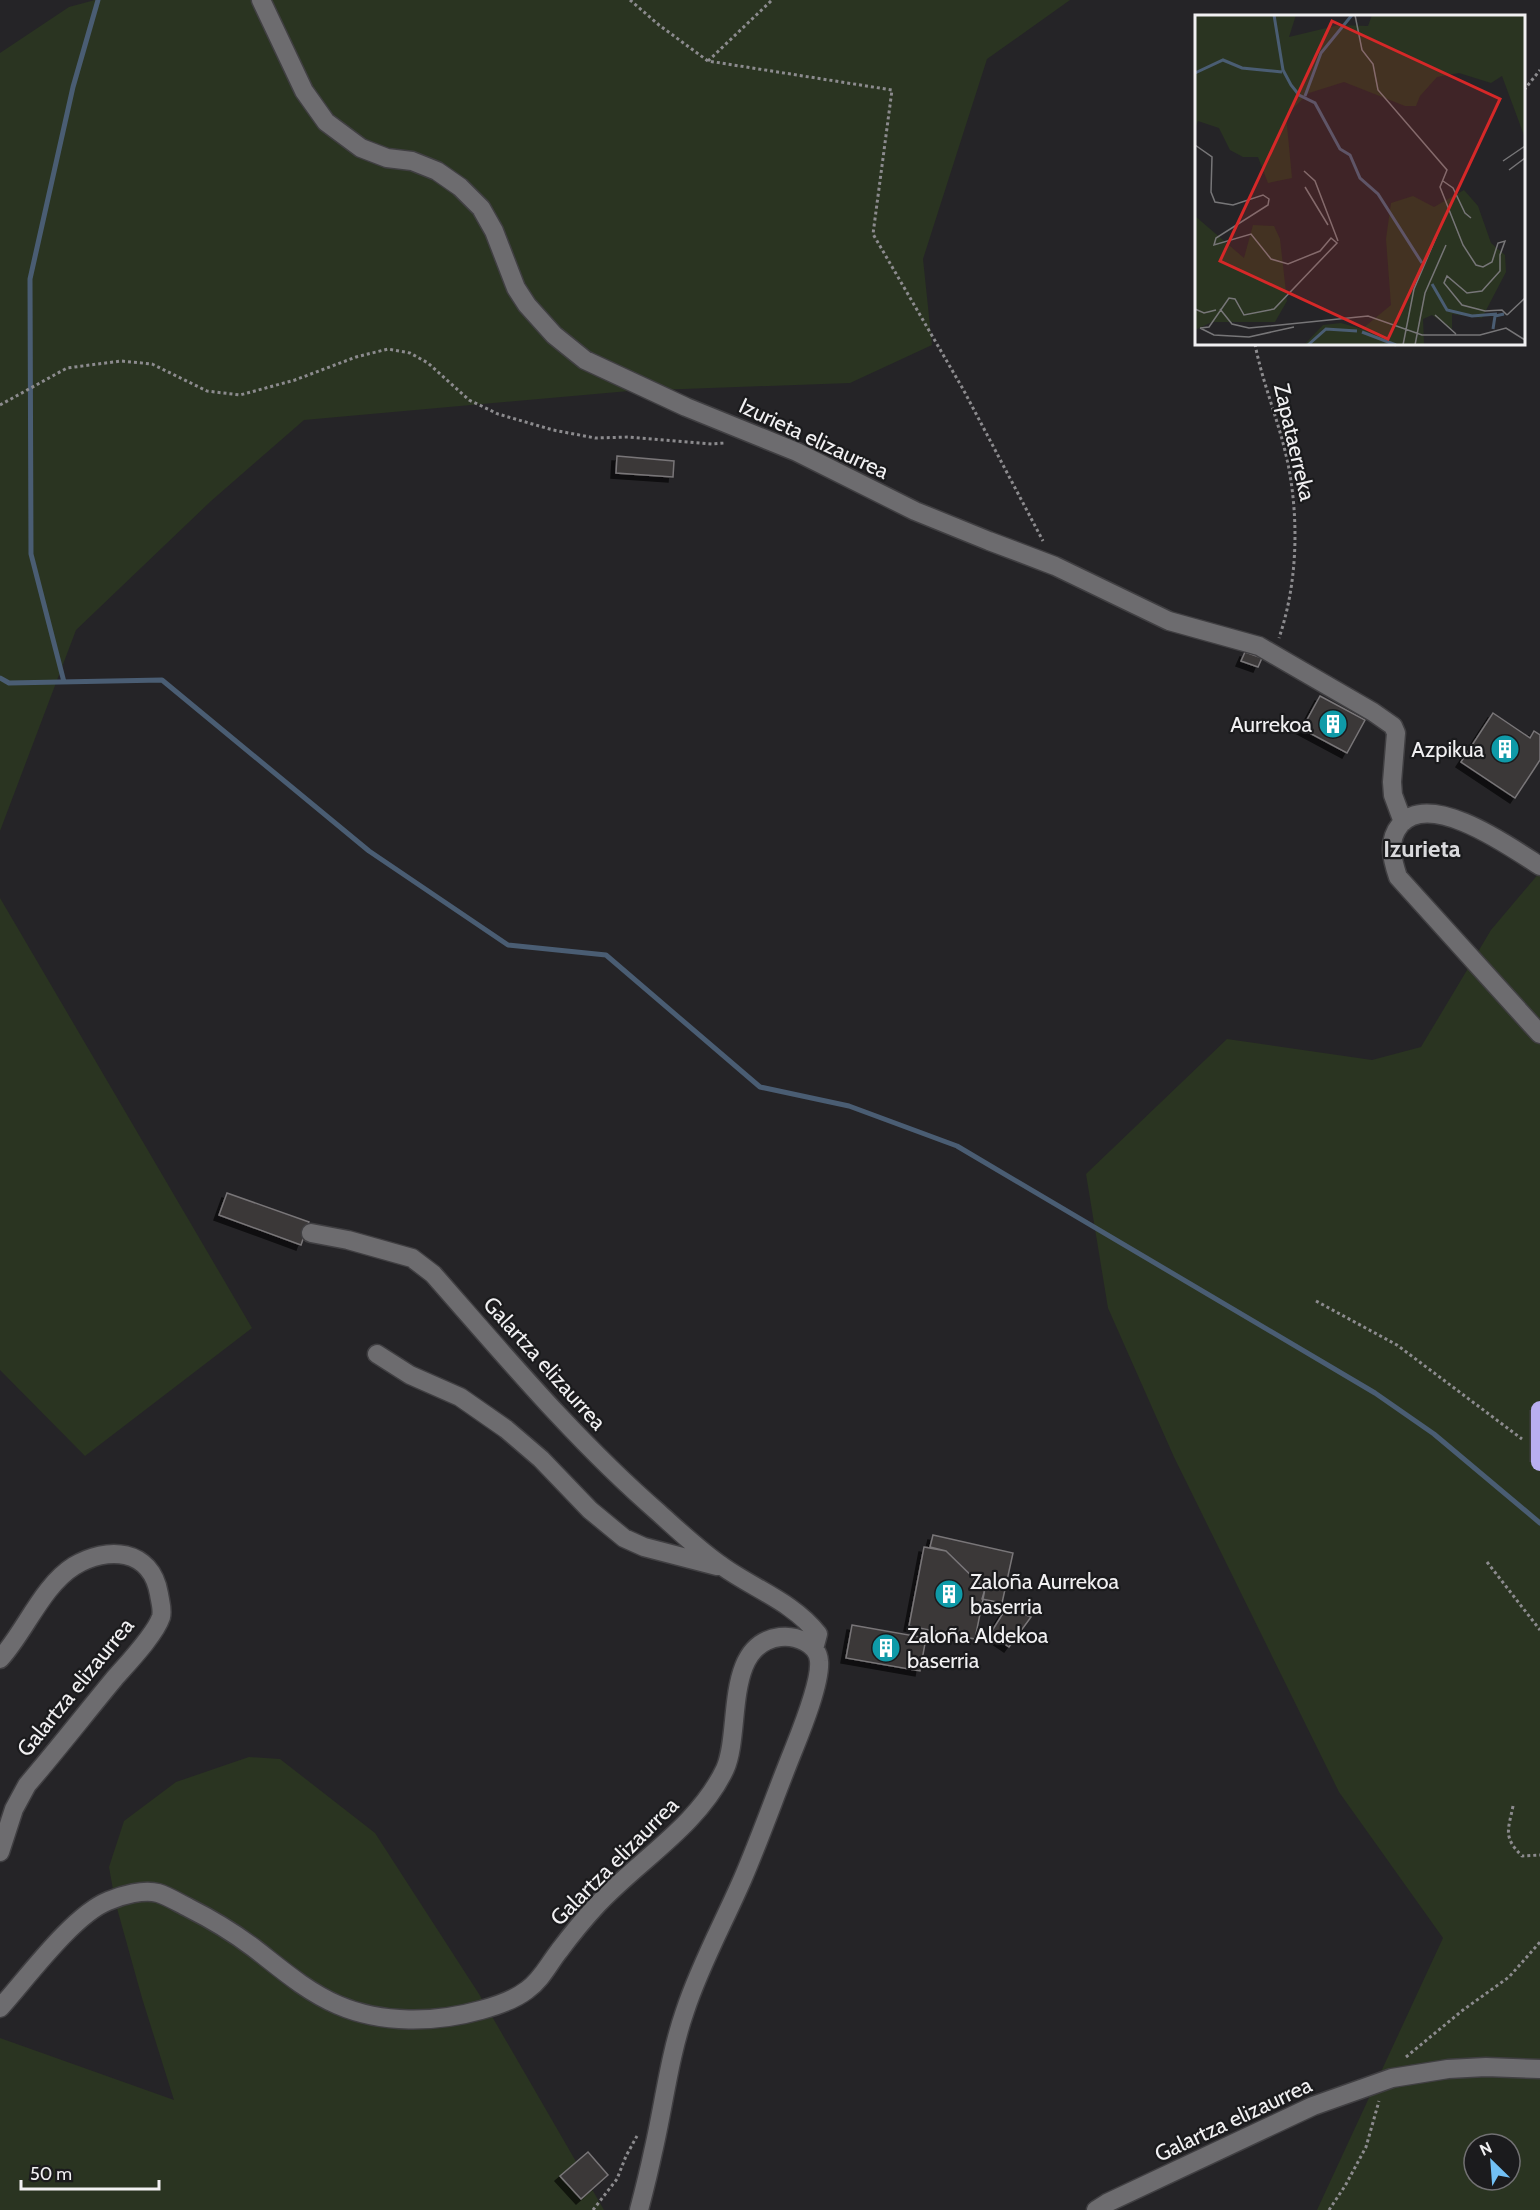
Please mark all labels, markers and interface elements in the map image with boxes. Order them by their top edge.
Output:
inset map [1195,15,1525,345]
street label: Zapataerreka [1268,381,1321,504]
street label: Izurieta elizaurrea [735,392,893,485]
building icon: Aurrekoa [1317,708,1349,740]
place label: Aurrekoa [1230,711,1312,738]
building icon: Azpikua [1489,733,1521,765]
place label: Azpikua [1411,736,1484,763]
district label: Izurieta [1383,834,1461,863]
street label: Galartza elizaurrea [478,1291,612,1436]
place label: Zaloña Aurrekoa baserria [970,1568,1120,1620]
building icon: Zaloña Aurrekoa baserria [933,1578,965,1610]
street label: Galartza elizaurrea [11,1612,140,1762]
place label: Zaloña Aldekoa baserria [907,1622,1049,1674]
building icon: Zaloña Aldekoa baserria [870,1632,902,1664]
street label: Galartza elizaurrea [545,1791,684,1931]
street label: Galartza elizaurrea [1150,2071,1317,2168]
north arrow [1462,2132,1522,2192]
text: N [1477,2138,1495,2160]
scale bar [21,2153,159,2191]
text: 50 m [30,2163,72,2185]

